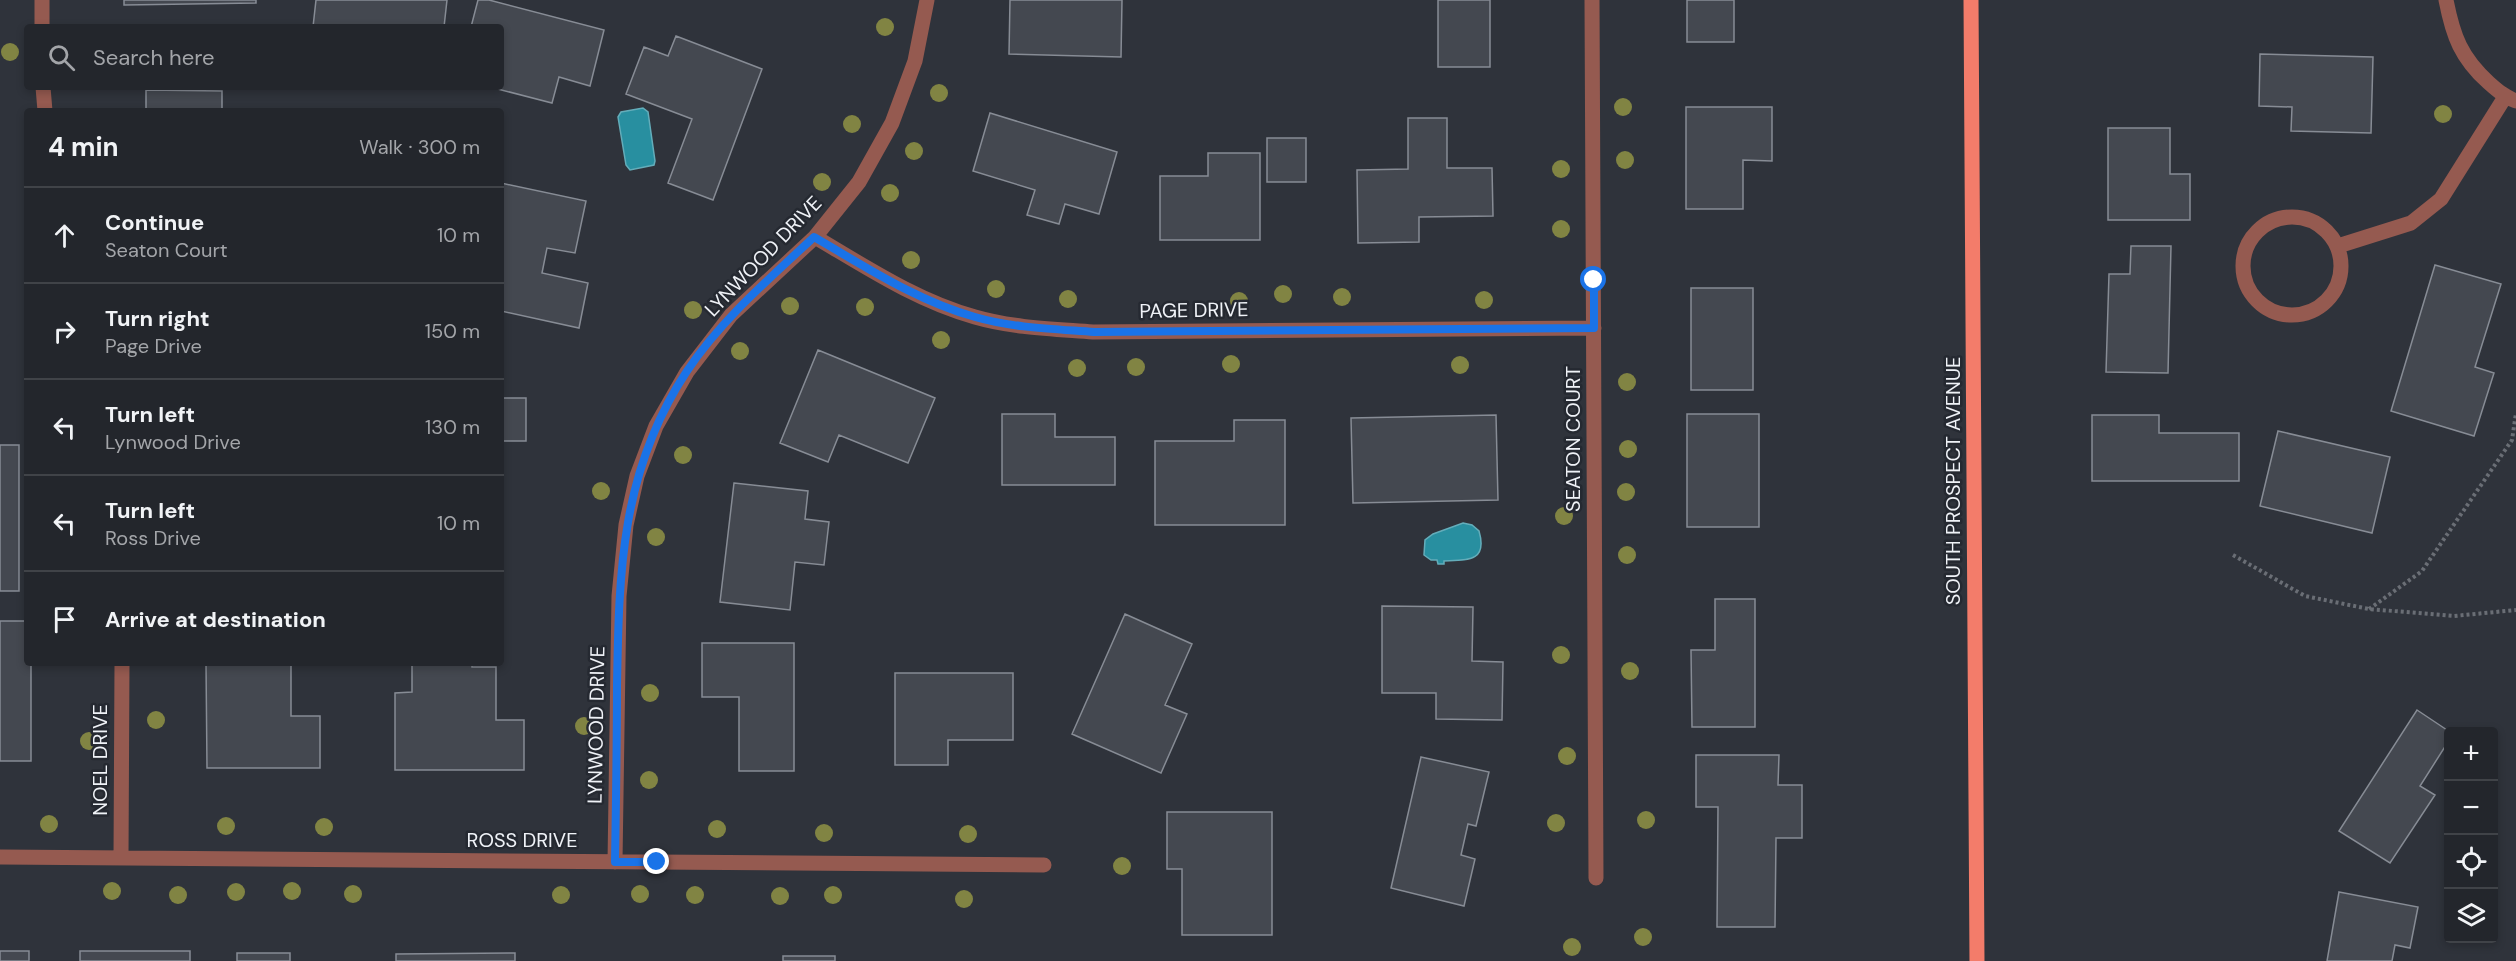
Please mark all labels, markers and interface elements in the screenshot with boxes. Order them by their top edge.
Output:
search box [24,24,504,90]
icon: search [45,41,78,74]
text: Search here [93,43,214,72]
text: 4 min [48,130,119,164]
text: Walk · 300 m [359,134,480,160]
street label: LYNWOOD DRIVE [699,190,827,322]
text: Continue [105,208,204,237]
icon: ahead [48,219,81,252]
text: 10 m [437,222,480,248]
text: Seaton Court [105,237,228,263]
route start [1580,266,1606,292]
street label: PAGE DRIVE [1139,296,1249,324]
text: Turn right [105,304,210,333]
icon: right [48,315,81,348]
text: 150 m [425,318,480,344]
text: Page Drive [105,333,202,359]
street label: SOUTH PROSPECT AVENUE [1940,357,1966,605]
street label: SEATON COURT [1560,366,1586,512]
text: Turn left [105,400,195,429]
icon: left [48,411,81,444]
text: 130 m [425,414,480,440]
text: Lynwood Drive [105,429,241,455]
text: Turn left [105,496,195,525]
icon: left [48,507,81,540]
text: 10 m [437,510,480,536]
text: Ross Drive [105,525,201,551]
icon: arrive [48,603,81,636]
text: Arrive at destination [105,605,326,634]
street label: LYNWOOD DRIVE [582,646,610,804]
street label: NOEL DRIVE [87,704,113,816]
map controls [2444,727,2498,943]
button: + [2444,727,2498,781]
button: − [2444,781,2498,835]
street label: ROSS DRIVE [467,827,577,853]
button: locate [2444,835,2498,889]
route end [643,848,669,874]
button: layers [2444,889,2498,943]

